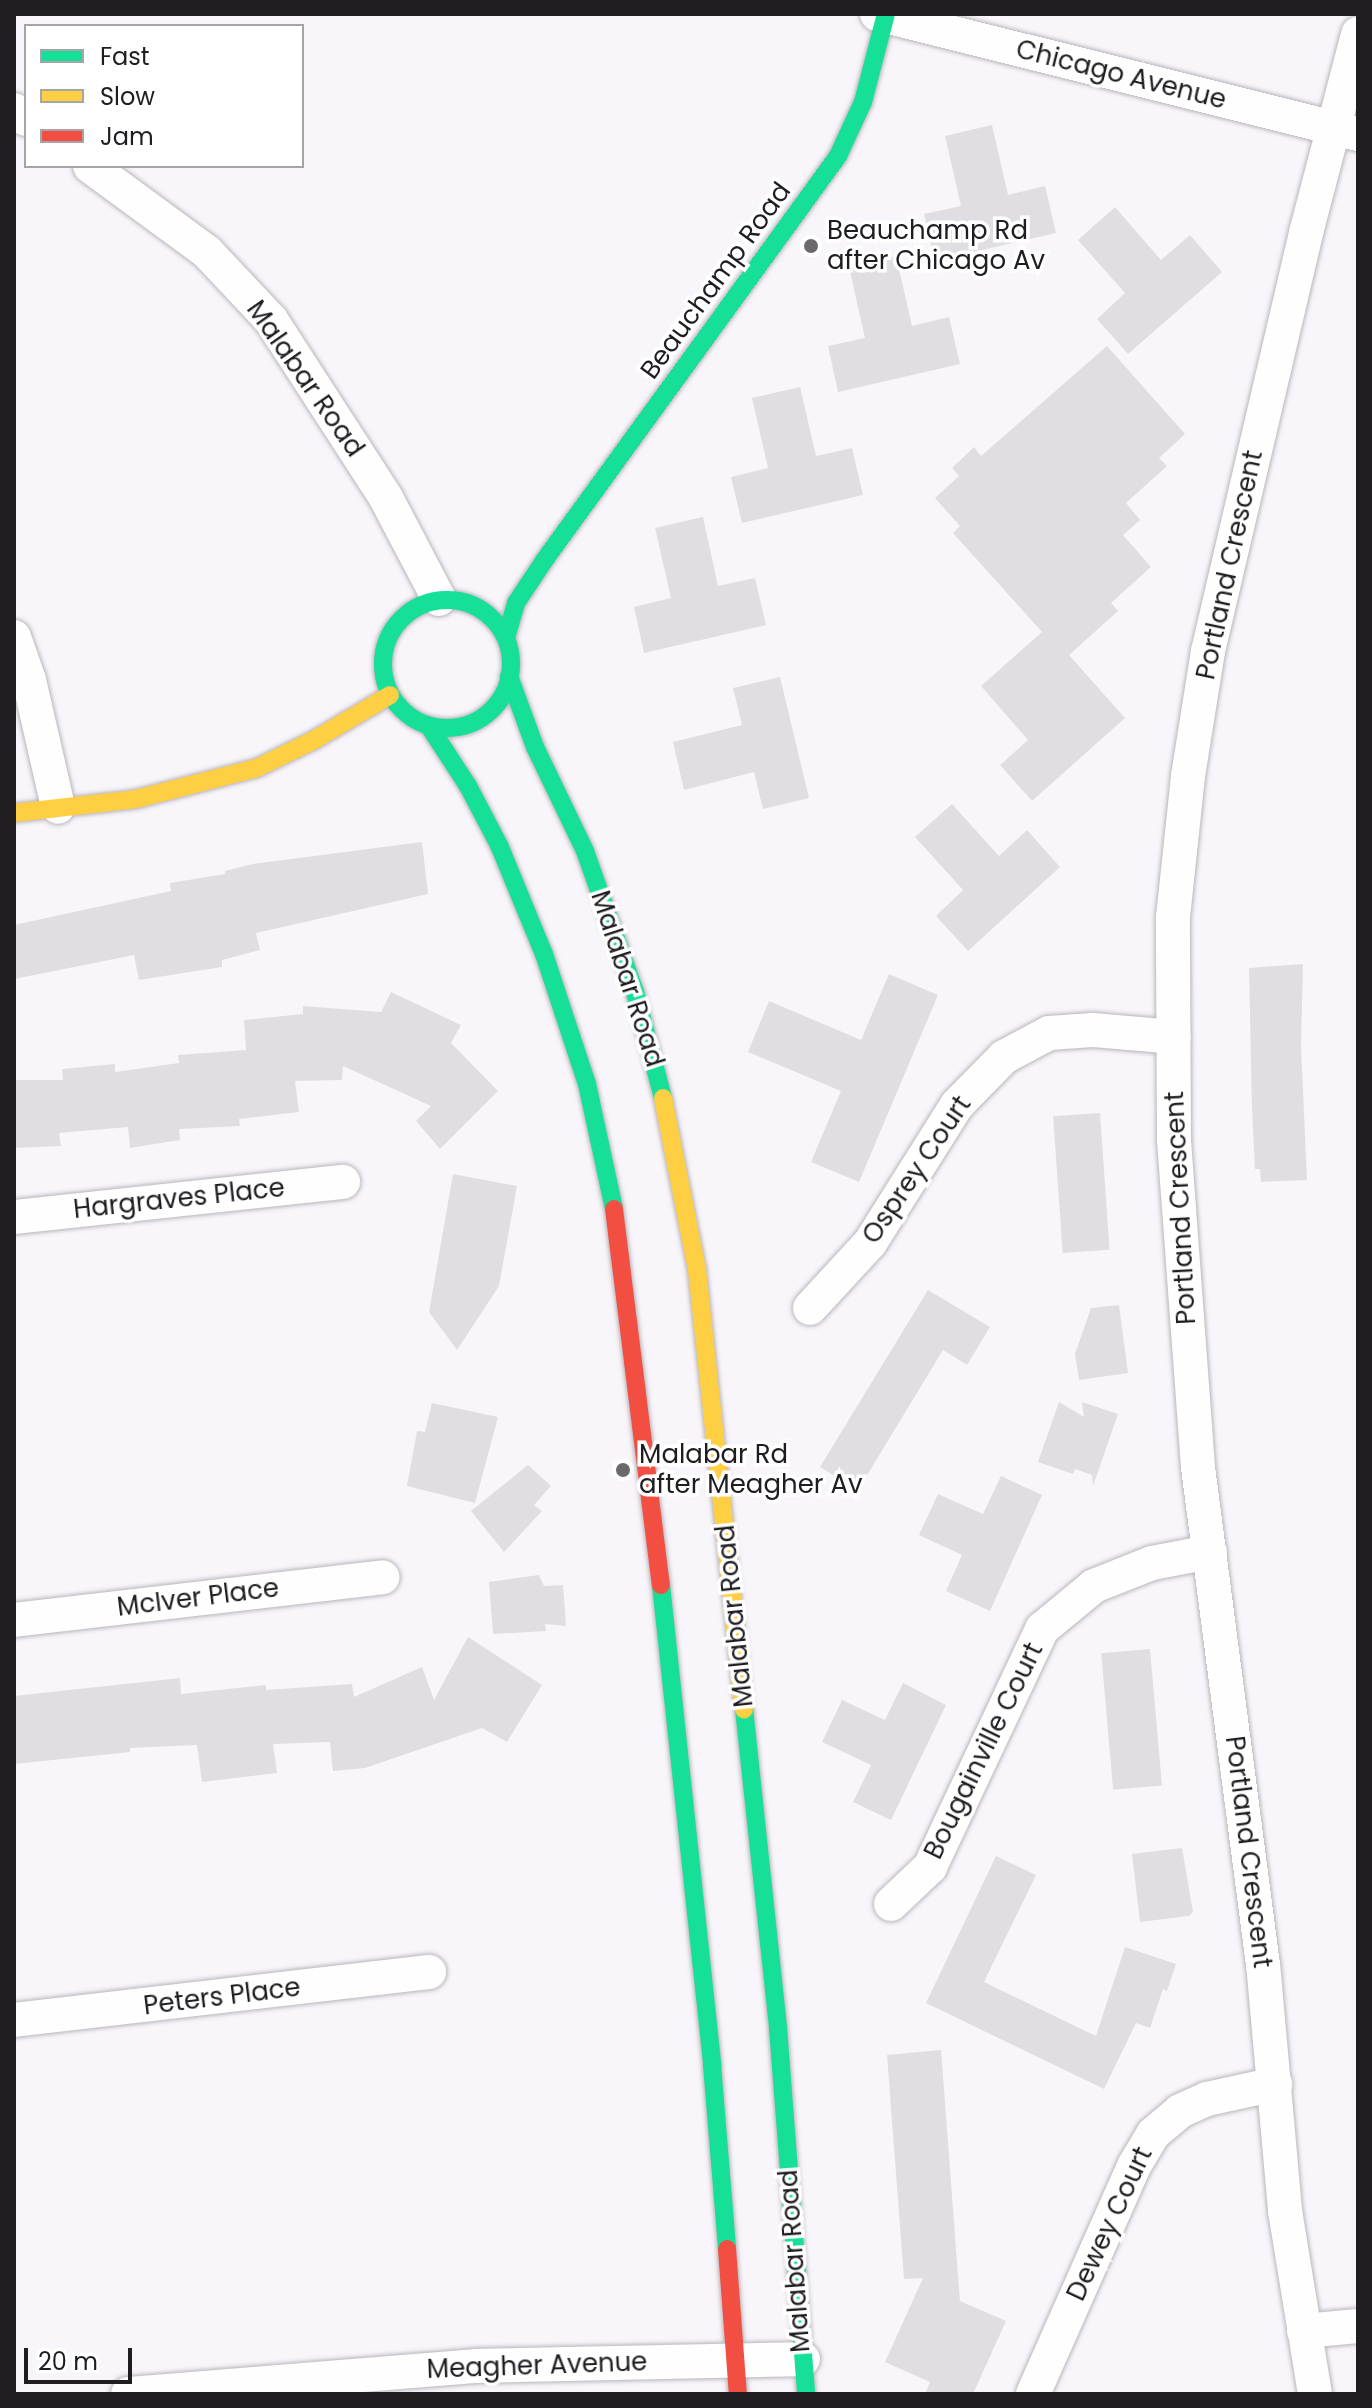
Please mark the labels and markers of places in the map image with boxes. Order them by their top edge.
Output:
place label: Beauchamp Rd after Chicago Av [827,215,1045,276]
marker: Beauchamp Rd after Chicago Av [802,237,820,255]
place label: Malabar Rd after Meagher Av [639,1439,863,1500]
marker: Malabar Rd after Meagher Av [614,1461,632,1479]

